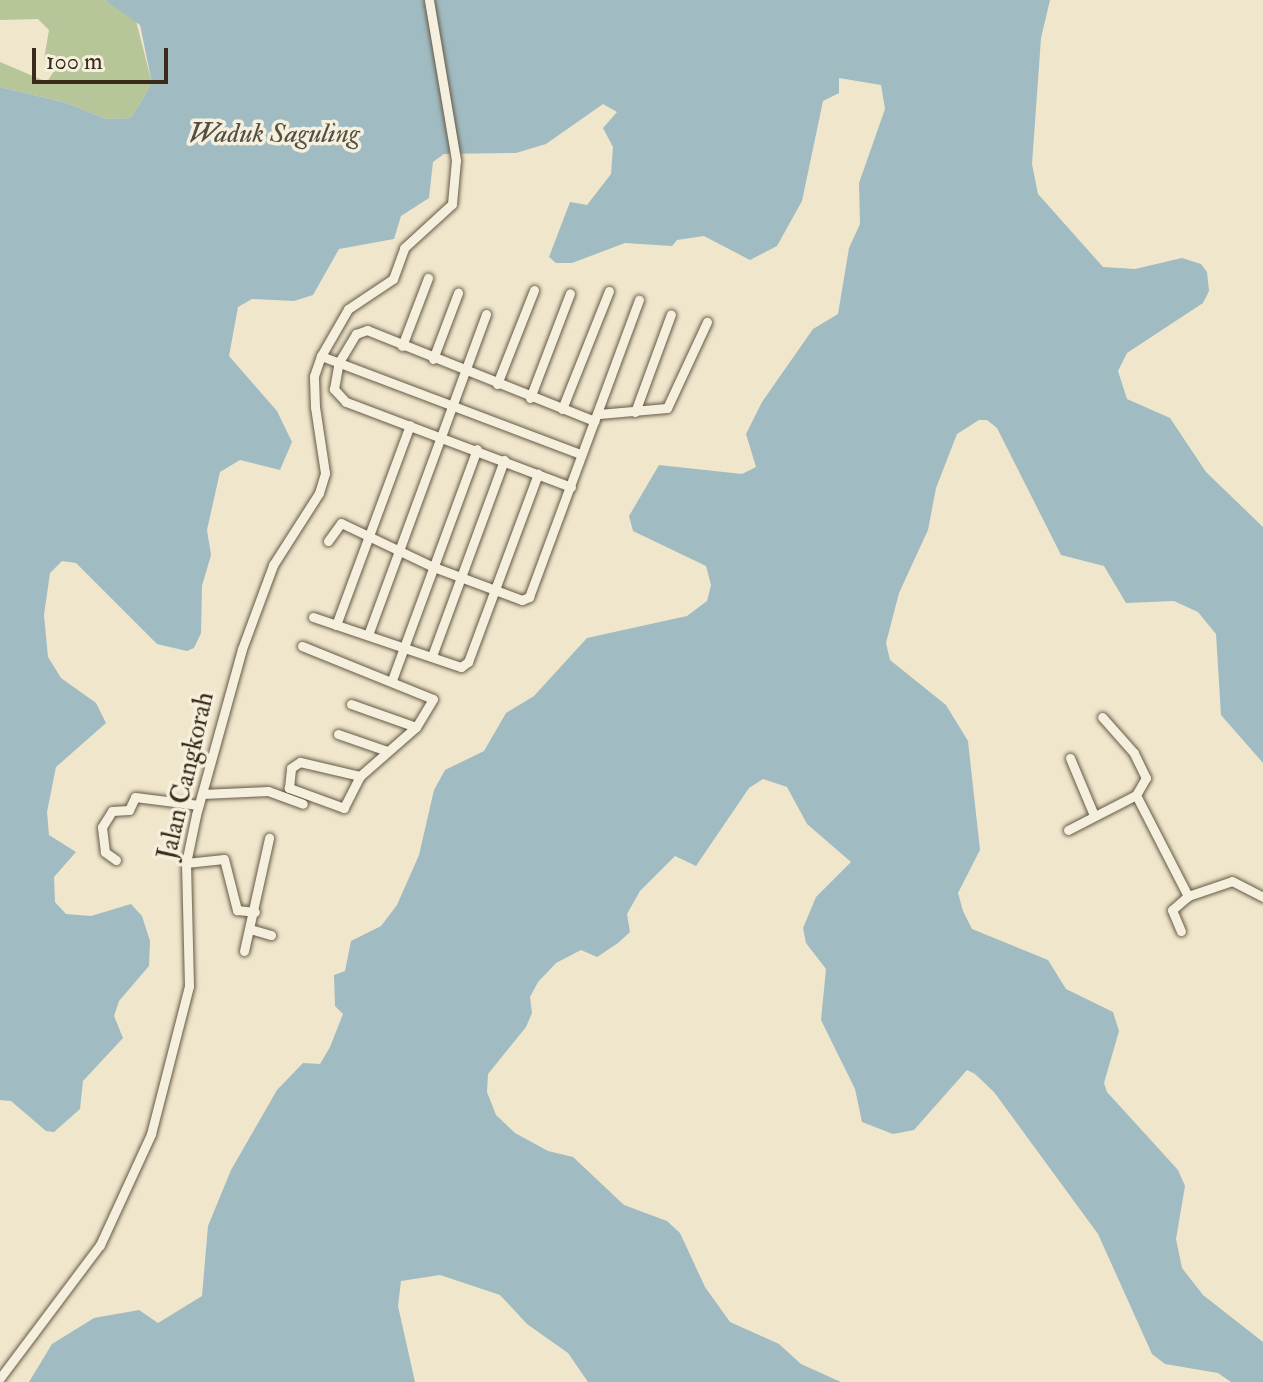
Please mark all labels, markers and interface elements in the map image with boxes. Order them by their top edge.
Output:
scale bar [36,32,172,82]
text: 100 m [46,46,103,77]
water label: Waduk Saguling [189,117,359,151]
street label: Jalan Cangkorah [153,689,221,863]

